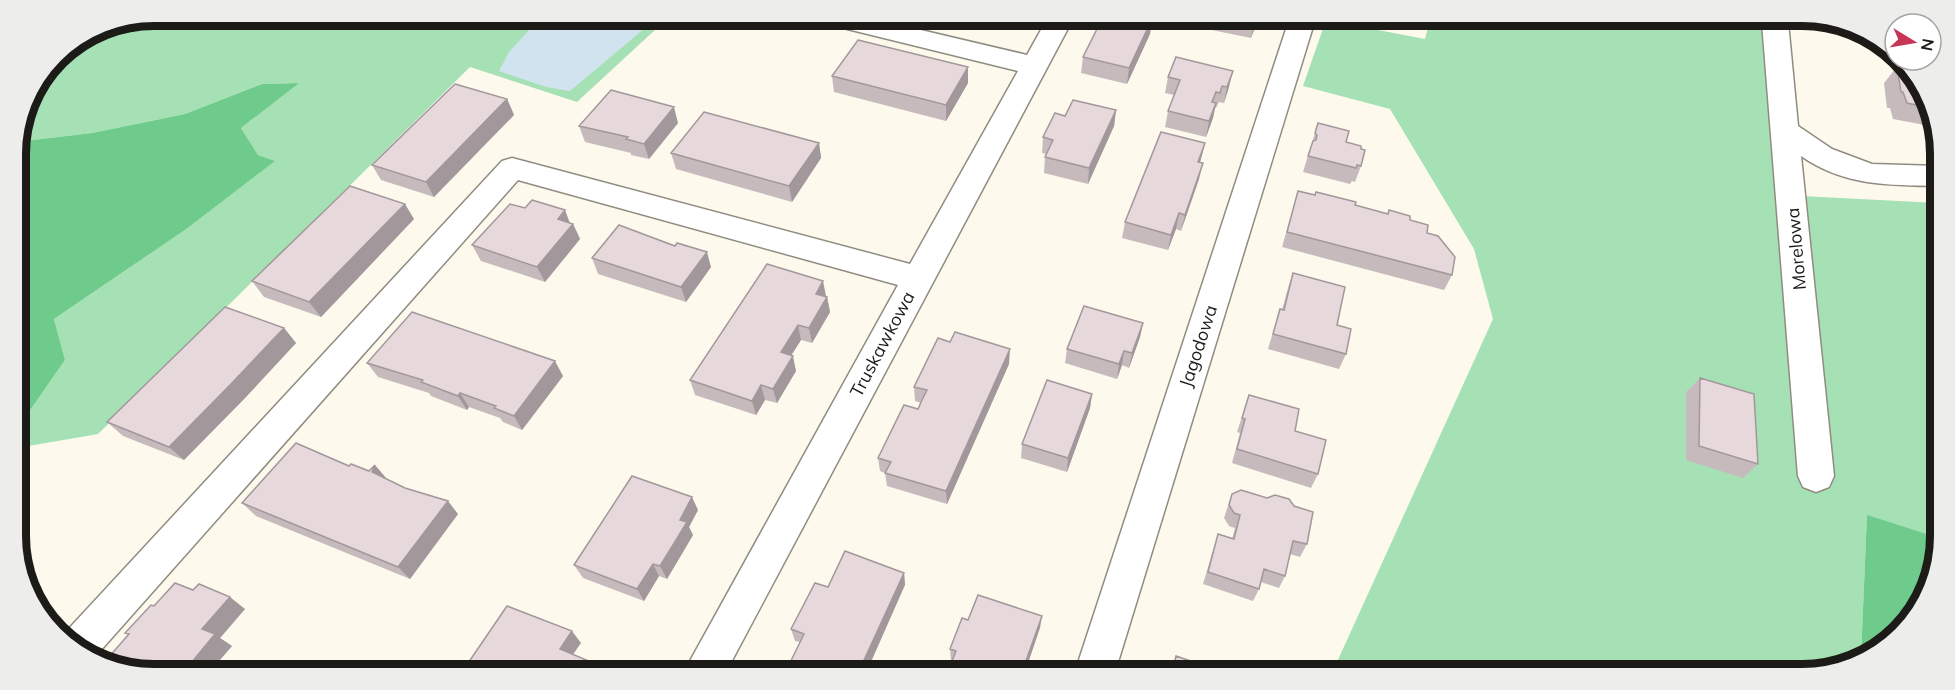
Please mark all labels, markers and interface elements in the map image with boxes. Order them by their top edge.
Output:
north arrow [1883,12,1943,72]
text: N [1917,37,1939,53]
street label: Morelowa [1781,207,1811,291]
street label: Truskawkowa [845,287,919,401]
street label: Jagodowa [1174,302,1222,390]

